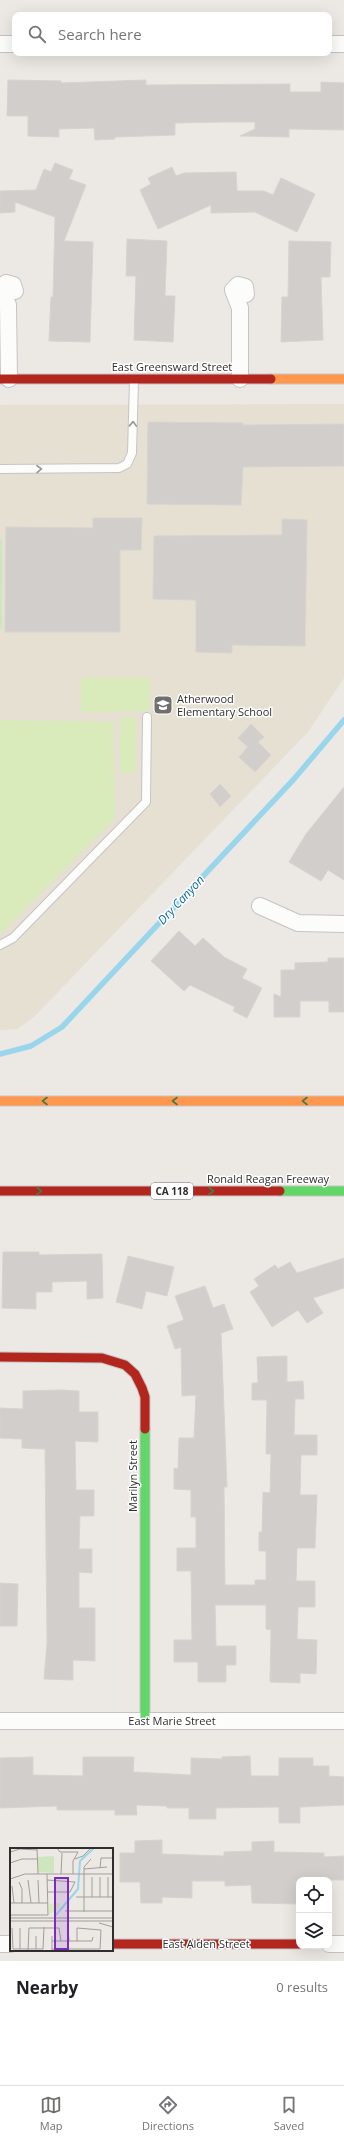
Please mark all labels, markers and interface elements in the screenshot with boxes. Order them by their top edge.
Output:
search box [12,12,332,56]
icon: search [26,23,48,45]
text: Search here [58,24,142,44]
street label: East Greensward Street [112,359,232,374]
one-way arrow [129,421,137,427]
one-way arrow [36,465,42,473]
place label: Atherwood Elementary School [177,691,272,719]
school or university icon: Atherwood Elementary School [152,694,174,716]
water label: Dry Canyon [153,871,208,928]
one-way arrow [42,1097,48,1105]
one-way arrow [172,1097,178,1105]
one-way arrow [302,1097,308,1105]
street label: Ronald Reagan Freeway [207,1171,330,1186]
road number: CA 118 [151,1183,193,1199]
one-way arrow [36,1187,42,1195]
one-way arrow [208,1187,214,1195]
street label: Marilyn Street [125,1440,140,1512]
street label: East Marie Street [128,1713,216,1728]
inset map [10,1848,113,1951]
map controls [296,1877,332,1949]
button: locate [296,1877,332,1913]
button: layers [296,1913,332,1949]
street label: East Alden Street [162,1936,250,1951]
text: Nearby [16,1976,78,1999]
text: 0 results [276,1978,328,1996]
tab: Map [40,2094,63,2133]
tab: Directions [142,2094,194,2133]
tab: Saved [274,2094,304,2133]

